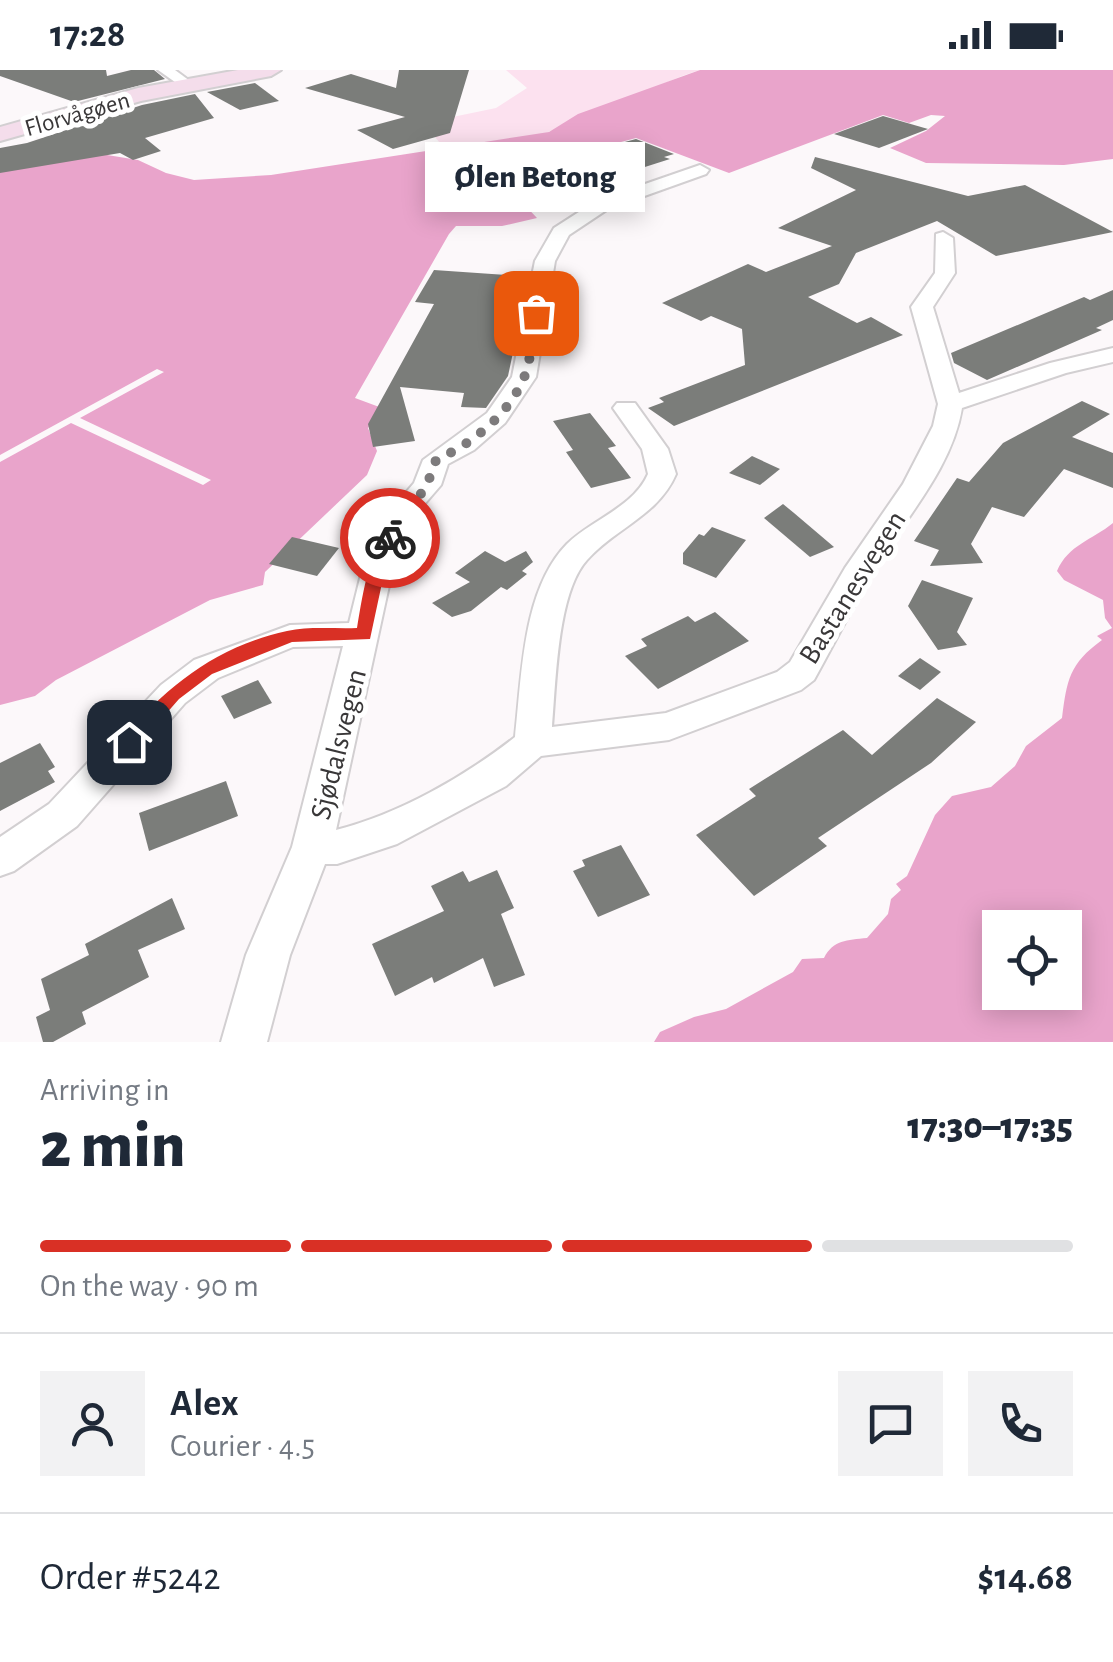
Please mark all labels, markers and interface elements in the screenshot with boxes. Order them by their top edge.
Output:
text: 17:28 [50,16,125,54]
street label: Florvågøen [22,88,133,141]
callout: Ølen Betong [426,143,646,213]
text: Ølen Betong [455,161,615,193]
pin [494,271,579,356]
icon: bag [509,286,564,341]
courier [340,488,440,588]
street label: Bastanesvegen [794,506,912,669]
icon: bike [363,511,418,566]
street label: Sjødalsvegen [306,666,372,823]
pin [87,700,172,785]
icon: home [102,715,157,770]
map controls [982,910,1082,1010]
button: locate [982,910,1082,1010]
text: Arriving in [40,1074,169,1106]
text: 17:30–17:35 [907,1108,1073,1146]
text: 2 min [40,1114,186,1179]
text: On the way · 90 m [40,1270,259,1302]
button: person [40,1371,145,1476]
button: chat [838,1371,943,1476]
button: phone [968,1371,1073,1476]
text: Alex [170,1385,239,1423]
text: Courier · 4.5 [170,1430,315,1462]
text: Order #5242 [40,1559,220,1597]
text: $14.68 [977,1559,1073,1597]

